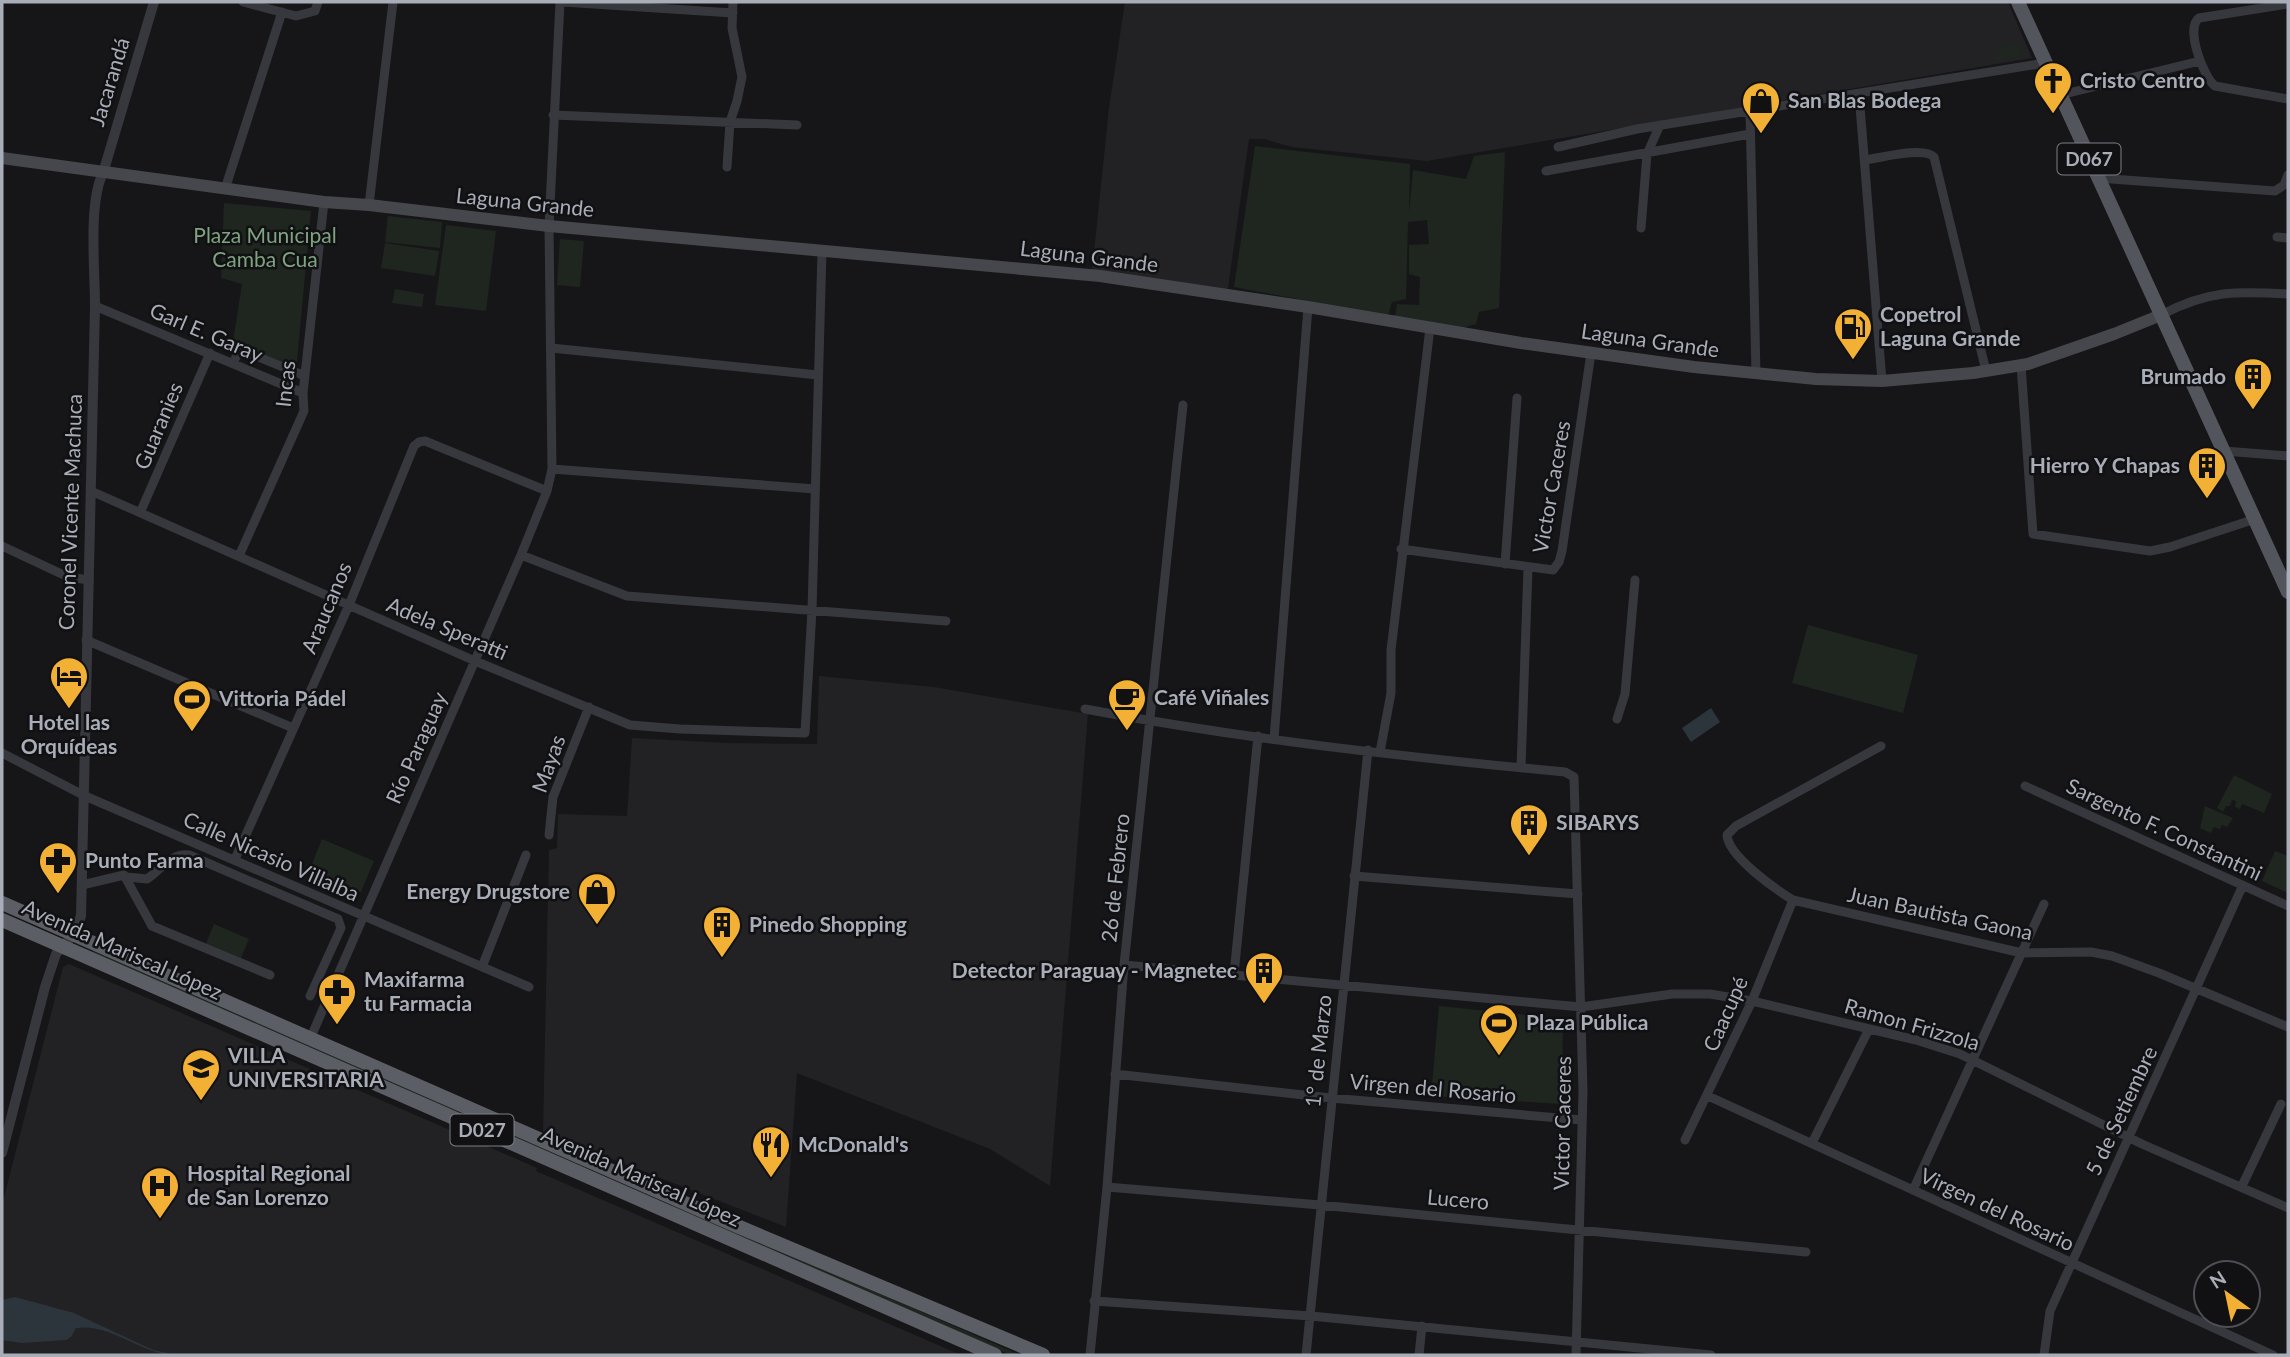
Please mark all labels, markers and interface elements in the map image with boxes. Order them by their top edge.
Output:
street label: Jacarandá [83,34,134,129]
church icon: Cristo Centro [2032,60,2074,115]
place label: Cristo Centro [2080,67,2205,92]
shop icon: San Blas Bodega [1740,80,1782,135]
place label: San Blas Bodega [1788,87,1941,112]
road number: D067 [2058,144,2120,174]
street label: Laguna Grande [455,182,596,221]
park label: Plaza Municipal Camba Cua [193,222,337,271]
street label: Laguna Grande [1019,235,1160,276]
street label: Garl E. Garay [146,297,267,367]
place label: Copetrol Laguna Grande [1880,301,2021,350]
fuel station icon: Copetrol Laguna Grande [1832,306,1874,361]
street label: Laguna Grande [1580,317,1721,362]
building icon: Brumado [2232,356,2274,411]
street label: Incas [270,359,299,409]
place label: Brumado [2140,363,2226,388]
street label: Guaranies [128,378,187,473]
street label: Coronel Vicente Machuca [53,393,86,631]
street label: Victor Caceres [1527,419,1574,555]
building icon: Hierro Y Chapas [2186,445,2228,500]
place label: Hierro Y Chapas [2030,452,2180,477]
street label: Araucanos [295,558,356,657]
street label: Adela Speratti [383,591,512,664]
hotel icon: Hotel las Orquídeas [48,655,90,710]
cafe icon: Café Viñales [1106,677,1148,732]
sports icon: Vittoria Pádel [171,678,213,733]
place label: Café Viñales [1154,684,1269,709]
place label: Vittoria Pádel [218,685,346,710]
street label: Río Paraguay [380,688,451,807]
place label: Hotel las Orquídeas [21,709,117,758]
street label: Mayas [526,731,570,796]
street label: Sargento F. Constantini [2063,772,2267,885]
building icon: SIBARYS [1508,802,1550,857]
street label: Calle Nicasio Villalba [180,806,363,906]
place label: SIBARYS [1556,809,1639,834]
street label: 26 de Febrero [1095,812,1134,943]
pharmacy icon: Punto Farma [37,840,79,895]
place label: Punto Farma [85,847,204,872]
shop icon: Energy Drugstore [576,871,618,926]
place label: Energy Drugstore [406,878,570,903]
street label: Juan Bautista Gaona [1846,881,2035,944]
street label: Avenida Mariscal López [19,893,226,1004]
building icon: Pinedo Shopping [701,904,743,959]
place label: Pinedo Shopping [749,911,907,936]
building icon: Detector Paraguay - Magnetec [1243,950,1285,1005]
place label: Detector Paraguay - Magnetec [952,957,1237,982]
place label: Maxifarma tu Farmacia [364,966,472,1015]
pharmacy icon: Maxifarma tu Farmacia [316,971,358,1026]
street label: Caacupé [1697,972,1752,1055]
street label: Ramon Frizzola [1842,992,1983,1055]
street label: 1° de Marzo [1299,993,1336,1108]
sports icon: Plaza Pública [1478,1002,1520,1057]
place label: Plaza Pública [1526,1009,1648,1034]
place label: VILLA UNIVERSITARIA [227,1042,384,1091]
street label: 5 de Setiembre [2080,1042,2161,1179]
school or university icon: VILLA UNIVERSITARIA [180,1047,222,1102]
street label: Victor Caceres [1548,1056,1575,1190]
street label: Virgen del Rosario [1349,1068,1518,1107]
road number: D027 [450,1114,514,1146]
street label: Avenida Mariscal López [538,1120,745,1231]
restaurant icon: McDonald's [750,1124,792,1179]
place label: McDonald's [798,1131,909,1156]
place label: Hospital Regional de San Lorenzo [187,1160,350,1209]
street label: Virgen del Rosario [1917,1162,2079,1255]
hospital icon: Hospital Regional de San Lorenzo [139,1165,181,1220]
street label: Lucero [1426,1183,1490,1214]
north arrow [2192,1259,2262,1329]
text: N [2205,1266,2230,1293]

